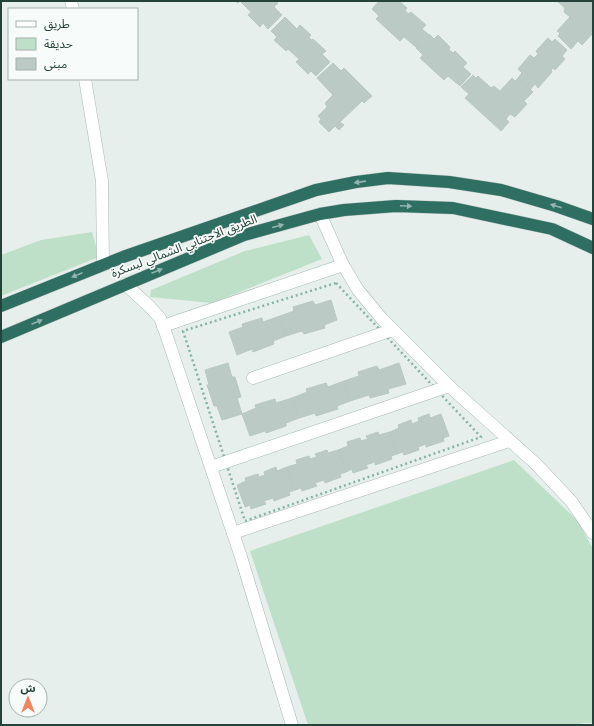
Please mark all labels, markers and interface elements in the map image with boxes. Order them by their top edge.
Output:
legend [8,8,138,80]
text: طريق [44,15,70,33]
text: حديقة [44,35,73,53]
text: مبنى [44,55,67,73]
one-way arrow [354,179,366,185]
one-way arrow [400,203,413,209]
one-way arrow [550,203,562,209]
street label: الطريق الاجتنابي الشمالي لبسكرة [108,210,260,283]
one-way arrow [273,223,285,229]
one-way arrow [151,268,162,274]
one-way arrow [71,273,83,279]
one-way arrow [31,318,43,324]
north arrow [8,678,48,718]
text: ش [20,680,36,696]

